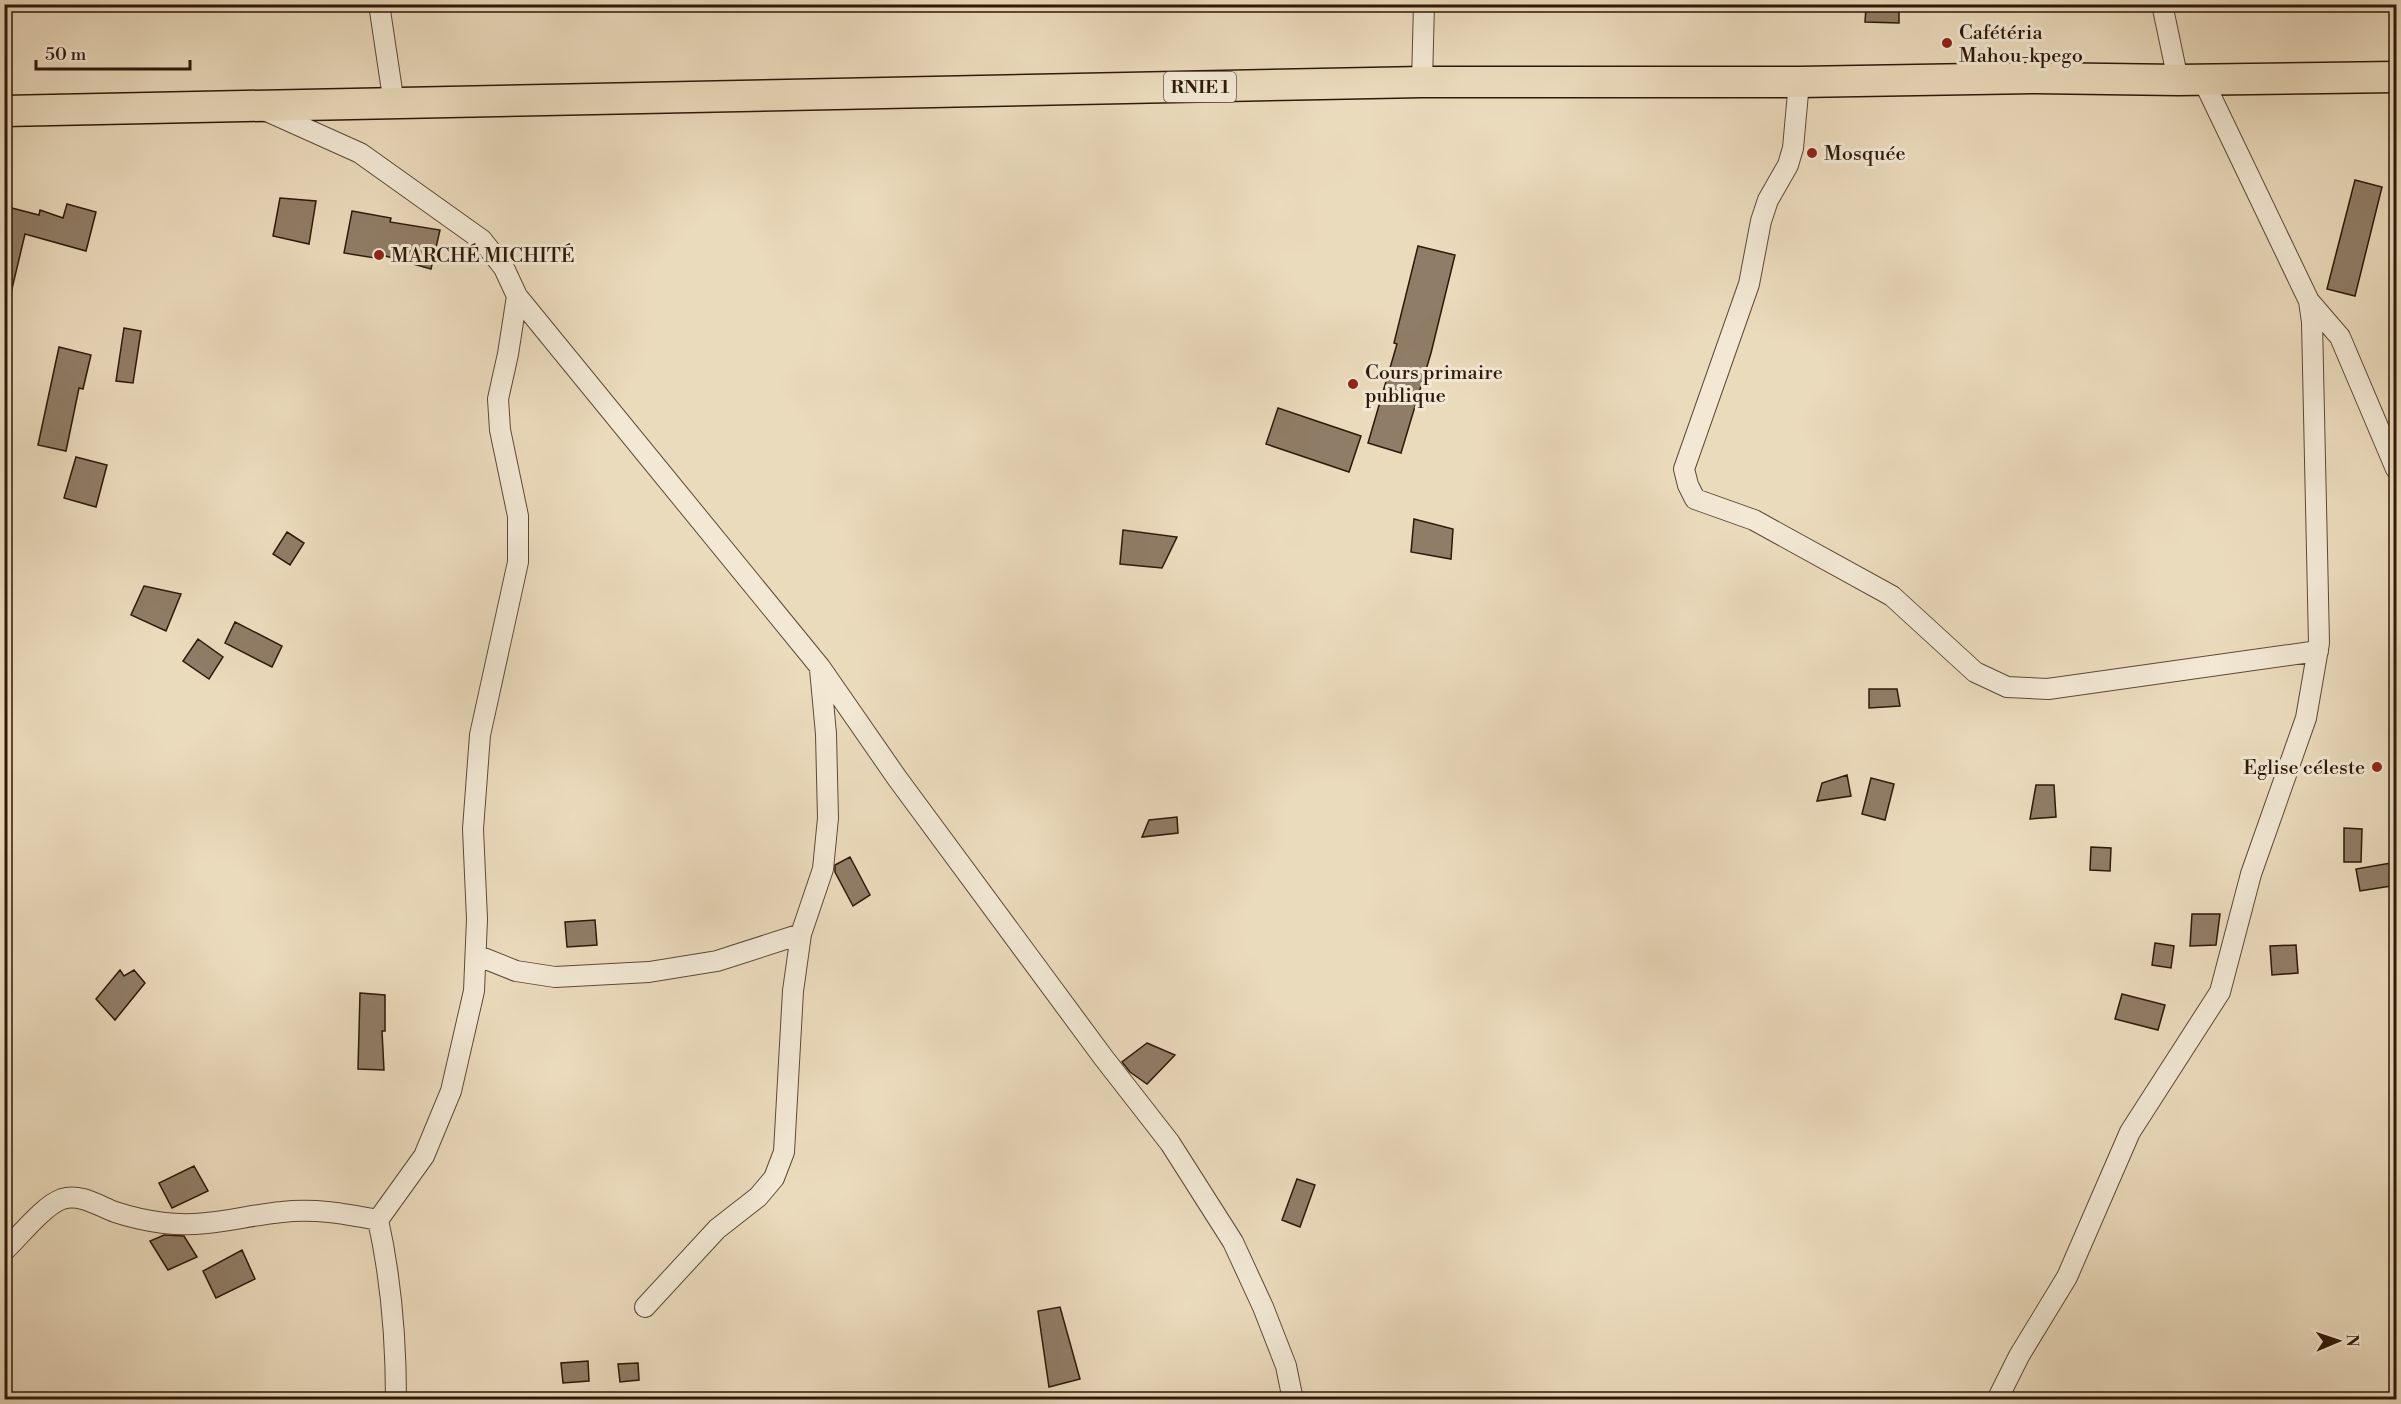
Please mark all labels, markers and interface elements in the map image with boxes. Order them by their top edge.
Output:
place label: Cafétéria Mahou-kpego [1959,21,2083,69]
scale bar [36,33,190,71]
marker: Cafétéria Mahou-kpego [1940,36,1954,50]
text: 50 m [45,43,87,66]
road number: RNIE 1 [1164,72,1236,102]
place label: Mosquée [1824,142,1906,167]
marker: Mosquée [1805,146,1819,160]
place label: MARCHÉ MICHITÉ [391,243,575,269]
marker: MARCHÉ MICHITÉ [372,248,386,262]
place label: Cours primaire publique [1365,361,1503,409]
marker: Cours primaire publique [1346,377,1360,391]
place label: Eglise céleste [2243,756,2365,781]
marker: Eglise céleste [2370,760,2384,774]
north arrow [2308,1311,2368,1371]
text: N [2342,1334,2362,1348]

